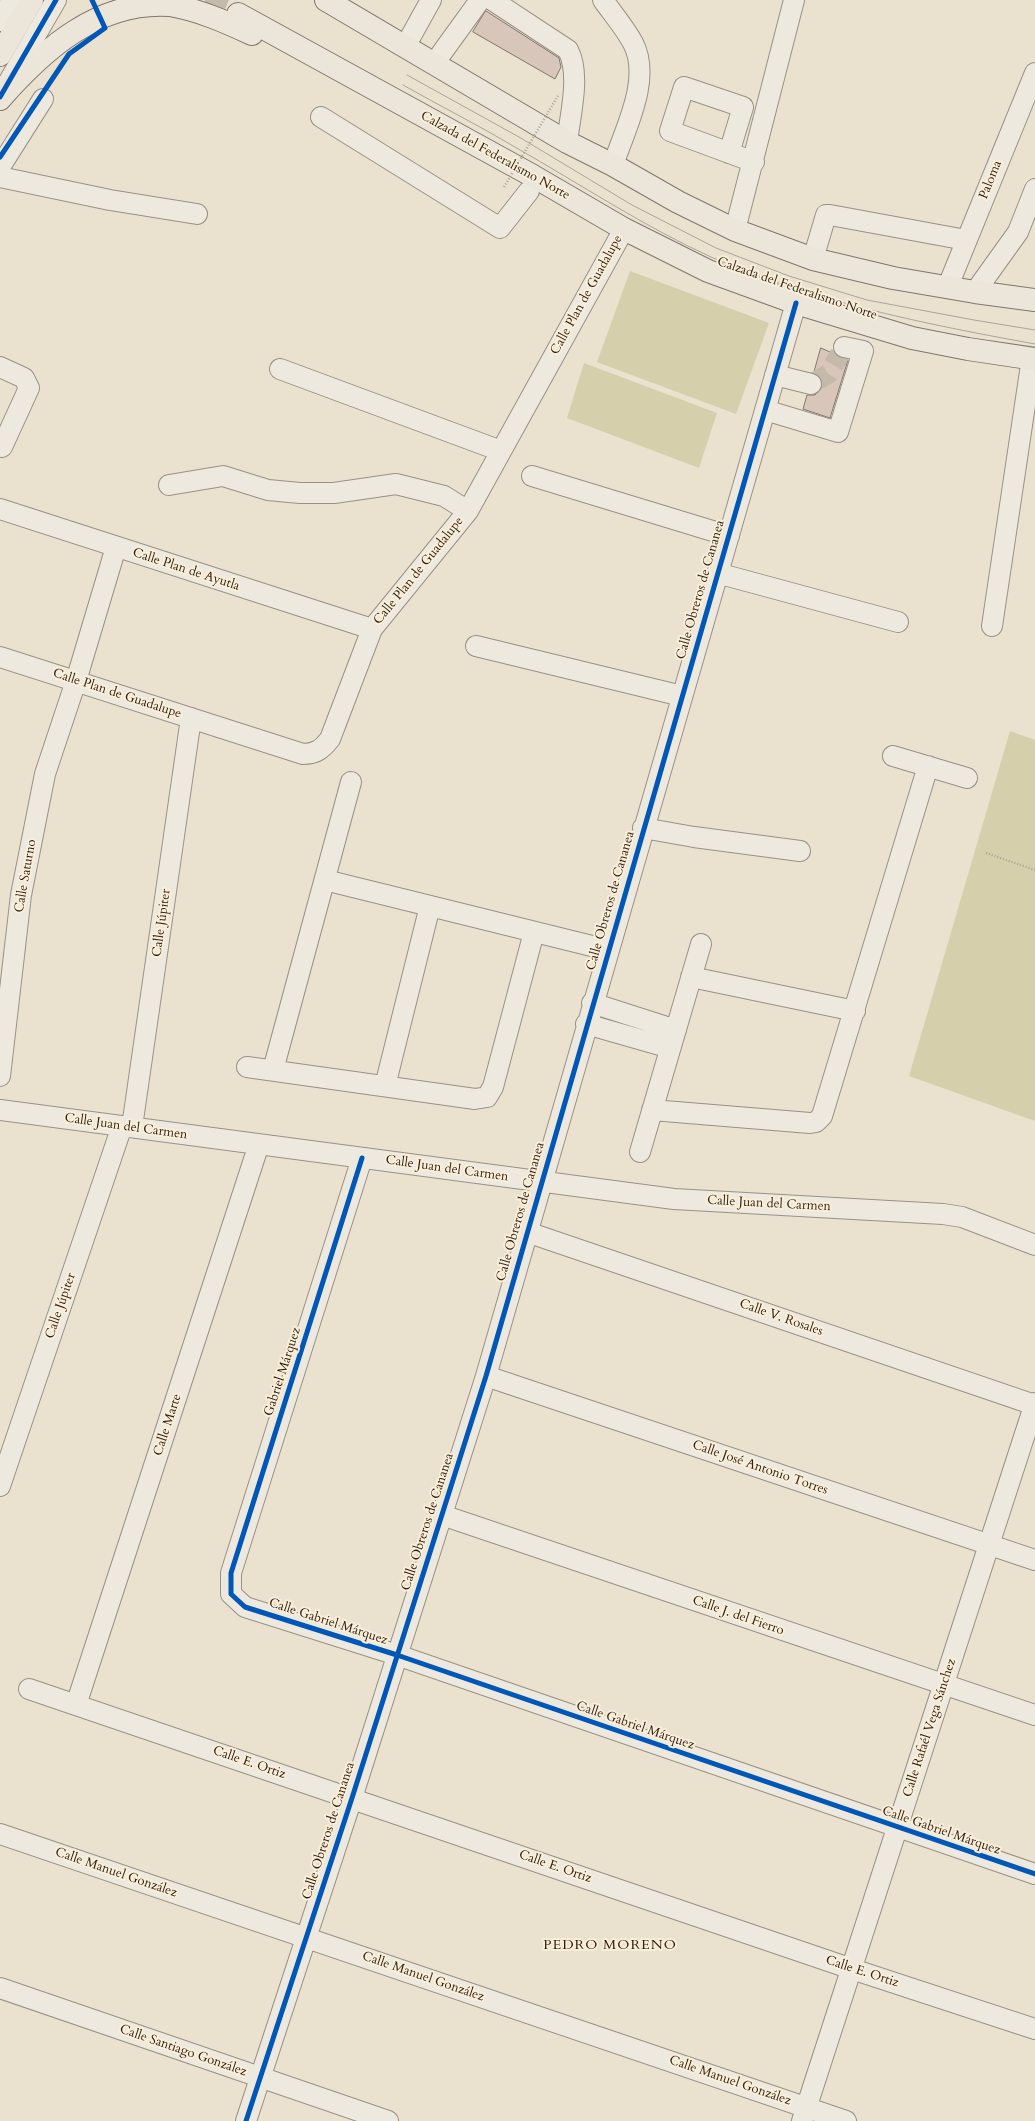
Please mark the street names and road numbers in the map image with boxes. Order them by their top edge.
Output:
street label: Calzada del Federalismo Norte [418,108,572,204]
street label: Paloma [976,158,1006,202]
street label: Calle Plan de Guadalupe [548,233,626,357]
street label: Calzada del Federalismo Norte [715,254,879,324]
street label: Calle Plan de Guadalupe [371,514,467,628]
street label: Calle Obreros de Cananea [674,519,728,661]
street label: Calle Plan de Ayutla [130,545,242,595]
street label: Calle Plan de Guadalupe [51,666,183,722]
street label: Calle Obreros de Cananea [584,830,638,972]
street label: Calle Saturno [12,838,40,914]
street label: Calle Júpiter [150,888,174,958]
street label: Calle Juan del Carmen [64,1111,188,1143]
street label: Calle Obreros de Cananea [494,1141,548,1283]
street label: Calle Juan del Carmen [385,1153,509,1185]
street label: Calle Juan del Carmen [707,1193,831,1215]
street label: Calle Júpiter [42,1271,80,1341]
street label: Calle V. Rosales [737,1296,825,1340]
street label: Gabriel Márquez [261,1326,305,1418]
street label: Calle Marte [151,1392,185,1458]
street label: Calle José Antonio Torres [690,1437,830,1499]
street label: Calle Obreros de Cananea [398,1451,458,1593]
street label: Calle J. del Fierro [690,1593,786,1639]
street label: Calle Gabriel Márquez [267,1595,389,1649]
street label: Calle Rafaél Vega Sánchez [900,1657,960,1799]
street label: Calle Gabriel Márquez [574,1698,696,1754]
street label: Calle E. Ortiz [211,1743,287,1783]
street label: Calle Obreros de Cananea [299,1760,359,1902]
street label: Calle Gabriel Márquez [880,1803,1002,1859]
street label: Calle Manuel González [53,1845,179,1901]
street label: Calle E. Ortiz [517,1847,593,1887]
street label: Calle Manuel González [360,1949,486,2005]
street label: Calle E. Ortiz [823,1953,901,1991]
street label: Calle Santiago González [117,2022,249,2080]
street label: Calle Manuel González [667,2053,793,2109]

